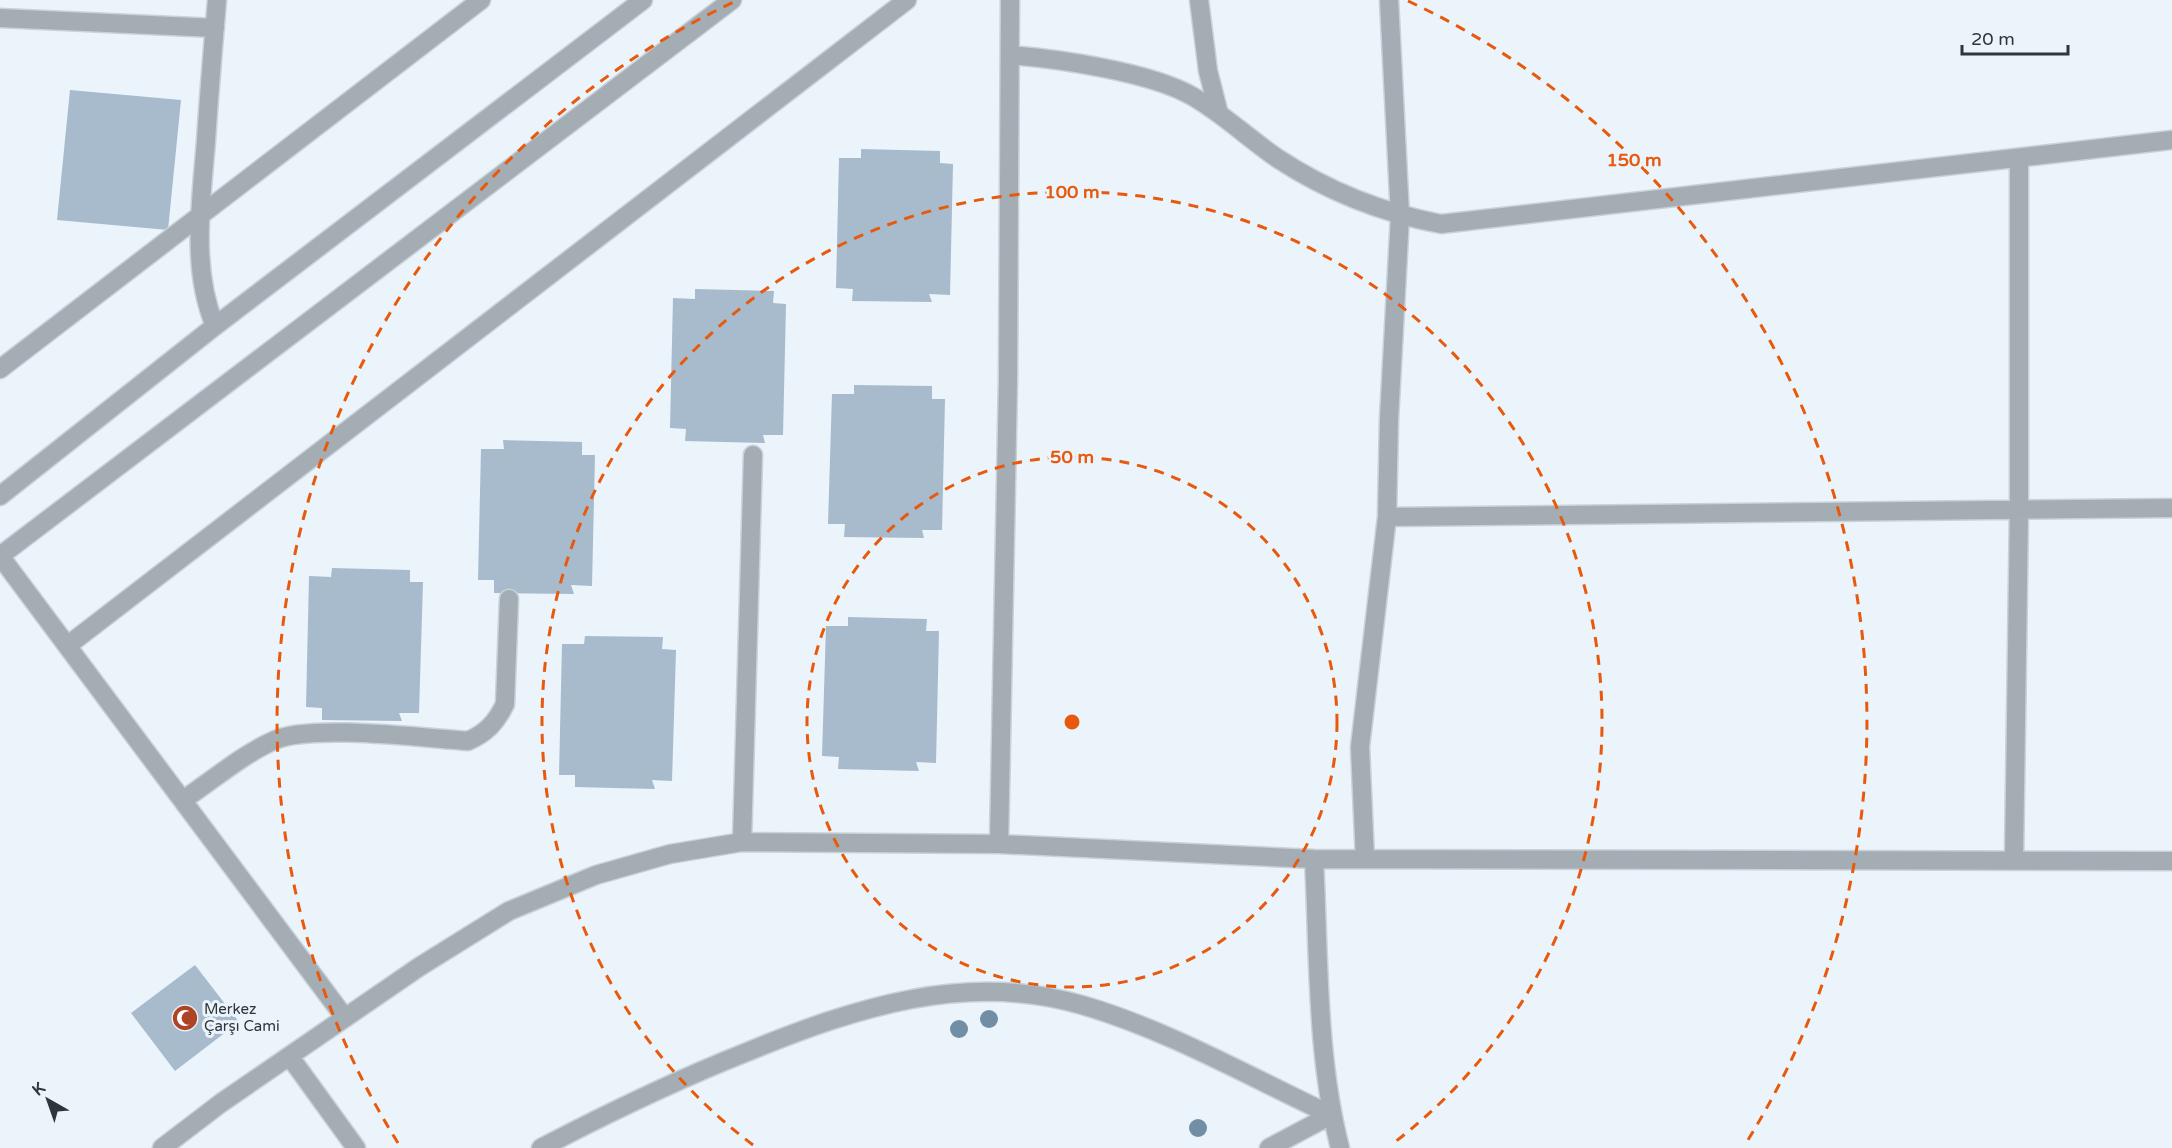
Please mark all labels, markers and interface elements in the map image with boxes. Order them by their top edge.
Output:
scale bar [1962,18,2068,56]
text: 20 m [1971,28,2015,50]
text: 150 m [1606,149,1662,171]
text: 100 m [1044,181,1100,203]
text: 50 m [1050,446,1094,468]
centre of rings [1062,712,1082,732]
place label: Merkez Çarşı Cami [204,1000,280,1035]
mosque icon: Merkez Çarşı Cami [170,1003,200,1033]
north arrow [18,1070,78,1130]
text: K [28,1078,50,1100]

